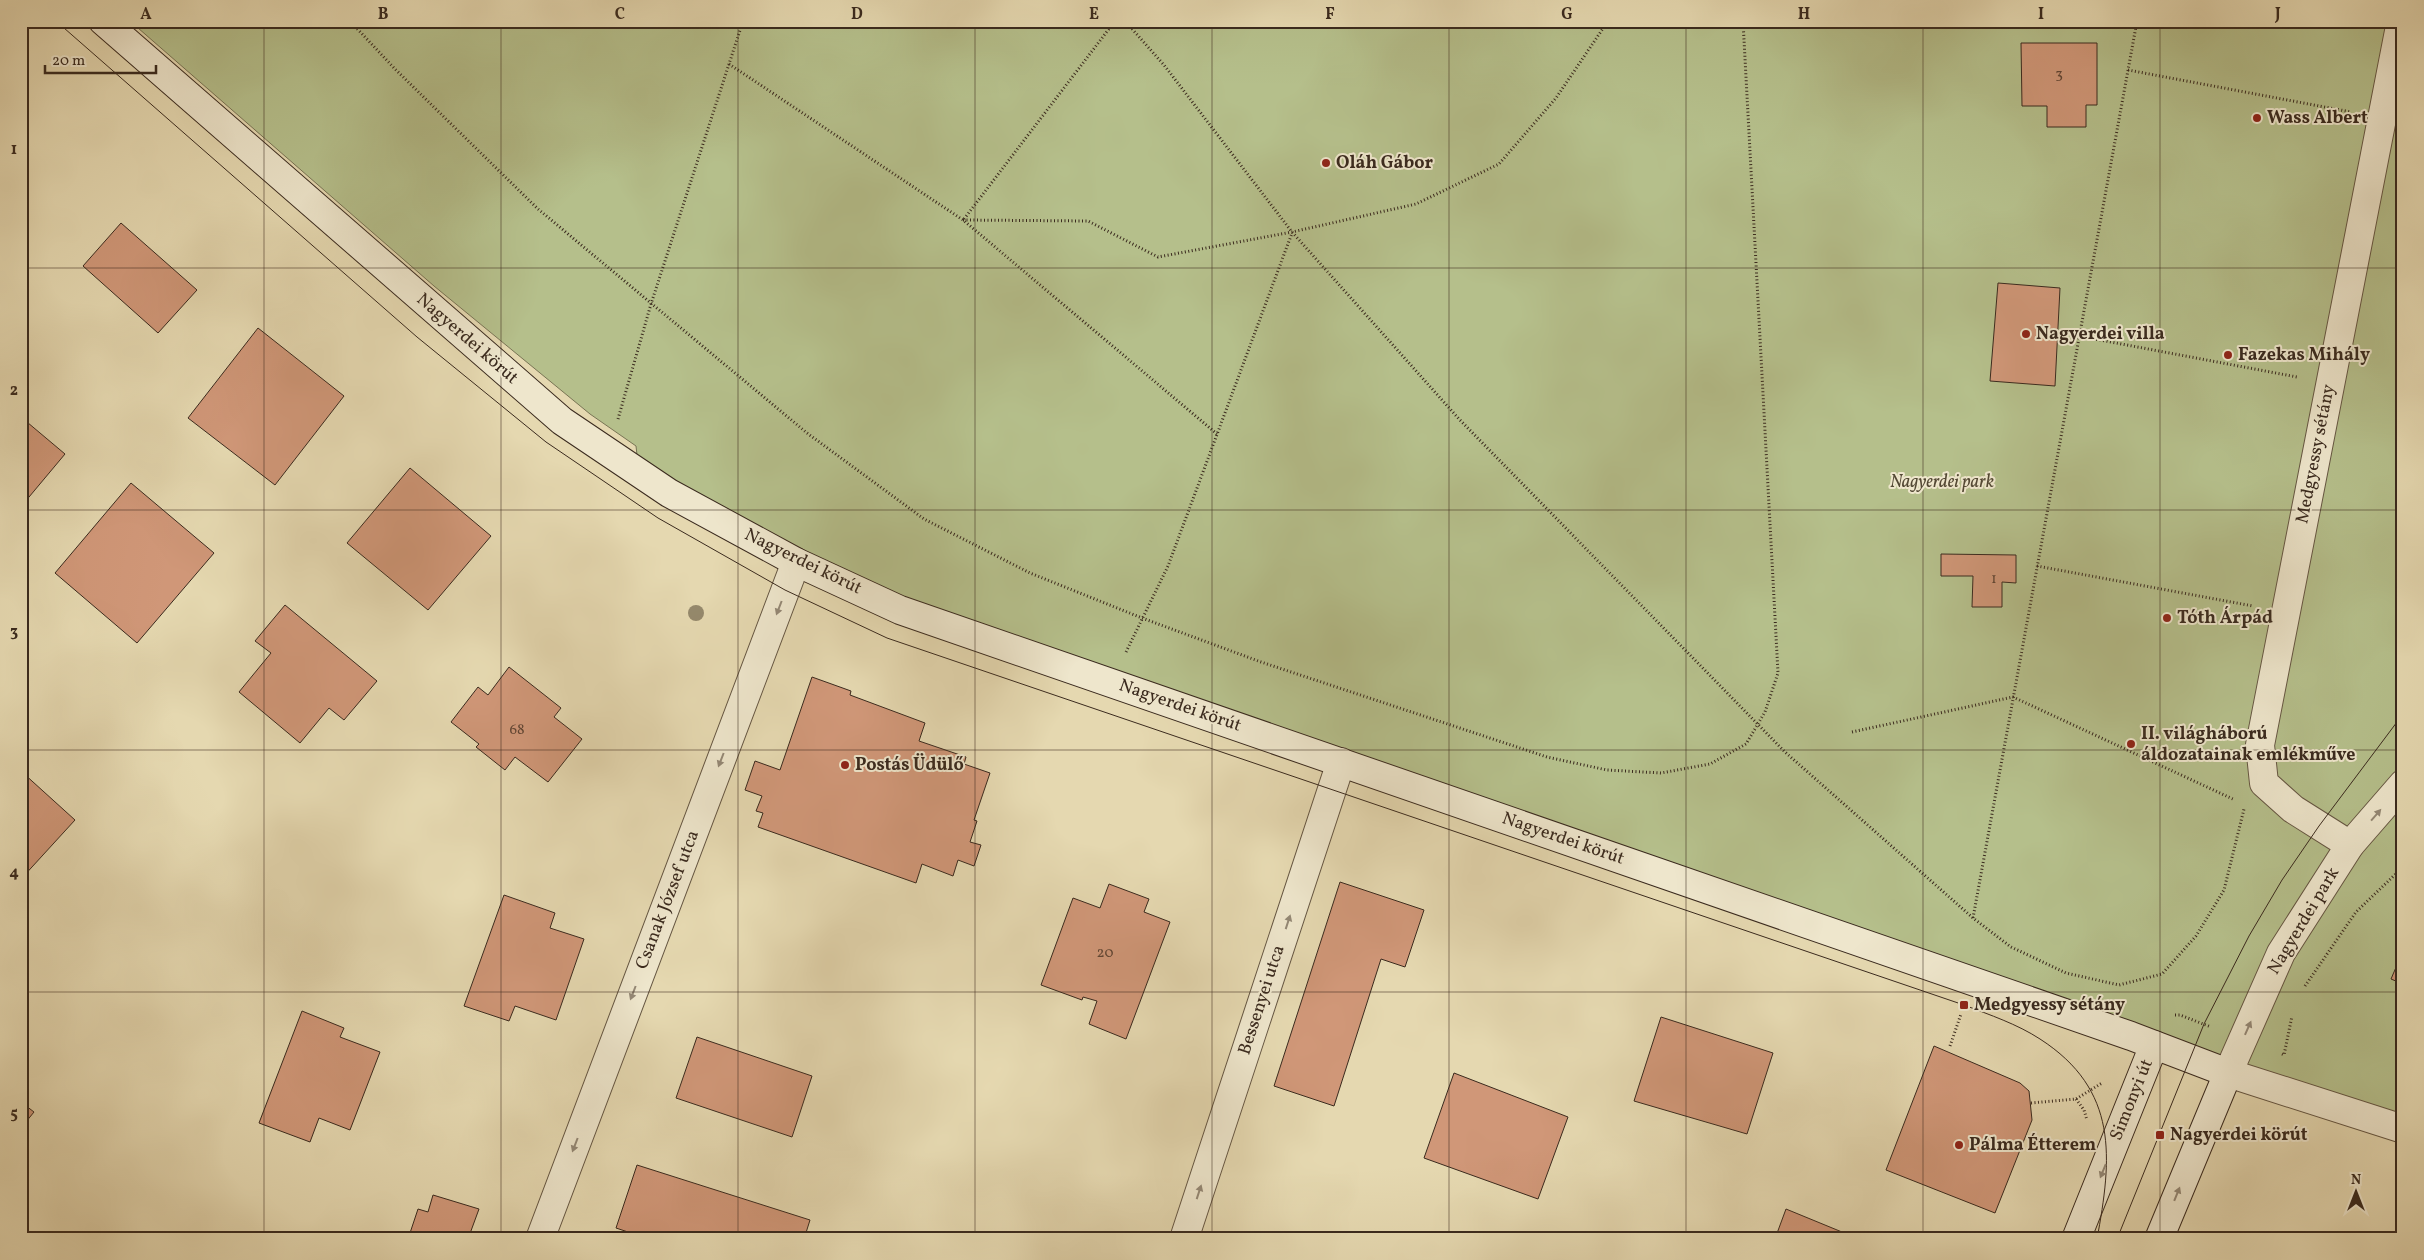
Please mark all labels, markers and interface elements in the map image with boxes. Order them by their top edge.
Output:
text: A [140,4,152,26]
text: B [378,4,389,26]
text: C [615,4,625,26]
text: D [851,4,863,26]
text: E [1089,4,1099,26]
text: F [1325,4,1335,26]
text: G [1561,4,1573,26]
text: H [1798,4,1810,26]
text: I [2038,4,2044,26]
text: J [2274,4,2281,26]
scale bar [45,42,156,74]
text: 20 m [52,51,85,72]
house number: 3 [2055,64,2063,85]
place label: Wass Albert [2267,106,2368,131]
marker: Wass Albert [2251,112,2263,124]
text: 1 [11,139,17,161]
place label: Oláh Gábor [1336,151,1433,176]
marker: Oláh Gábor [1320,157,1332,169]
street label: Nagyerdei körút [411,288,523,390]
place label: Nagyerdei villa [2036,322,2165,347]
marker: Nagyerdei villa [2020,328,2032,340]
place label: Fazekas Mihály [2238,343,2370,368]
marker: Fazekas Mihály [2222,349,2234,361]
text: 2 [10,380,18,402]
street label: Medgyessy sétány [2290,382,2342,526]
park label: Nagyerdei park [1890,470,1994,495]
street label: Nagyerdei körút [740,523,866,601]
house number: 1 [1991,569,1997,590]
one-way arrow [775,600,782,615]
place label: Tóth Árpád [2177,606,2273,631]
marker: Tóth Árpád [2161,612,2173,624]
text: 3 [10,621,18,643]
street label: Nagyerdei körút [1115,673,1245,739]
house number: 68 [509,720,525,741]
place label: II. világháború áldozatainak emlékműve [2141,722,2355,768]
marker: II. világháború áldozatainak emlékműve [2125,738,2137,750]
one-way arrow [717,752,724,767]
place label: Postás Üdülő [855,753,964,778]
marker: Postás Üdülő [839,759,851,771]
street label: Nagyerdei körút [1498,806,1628,872]
one-way arrow [2370,810,2382,822]
street label: Csanak József utca [630,827,706,973]
text: 4 [9,862,19,884]
street label: Nagyerdei park [2262,862,2346,980]
one-way arrow [1284,914,1292,929]
street label: Bessenyei utca [1232,942,1292,1058]
house number: 20 [1097,943,1113,964]
one-way arrow [629,986,636,1001]
place label: Medgyessy sétány [1974,993,2125,1018]
marker: Medgyessy sétány [1958,999,1970,1011]
one-way arrow [2244,1021,2252,1035]
street label: Simonyi út [2104,1055,2160,1145]
text: 5 [10,1103,18,1125]
place label: Nagyerdei körút [2170,1123,2308,1148]
marker: Nagyerdei körút [2154,1129,2166,1141]
place label: Pálma Étterem [1969,1133,2096,1158]
one-way arrow [571,1138,578,1153]
marker: Pálma Étterem [1953,1139,1965,1151]
one-way arrow [2099,1164,2107,1178]
north arrow [2332,1168,2382,1218]
text: N [2351,1171,2361,1190]
one-way arrow [1196,1185,1203,1200]
one-way arrow [2173,1186,2181,1201]

